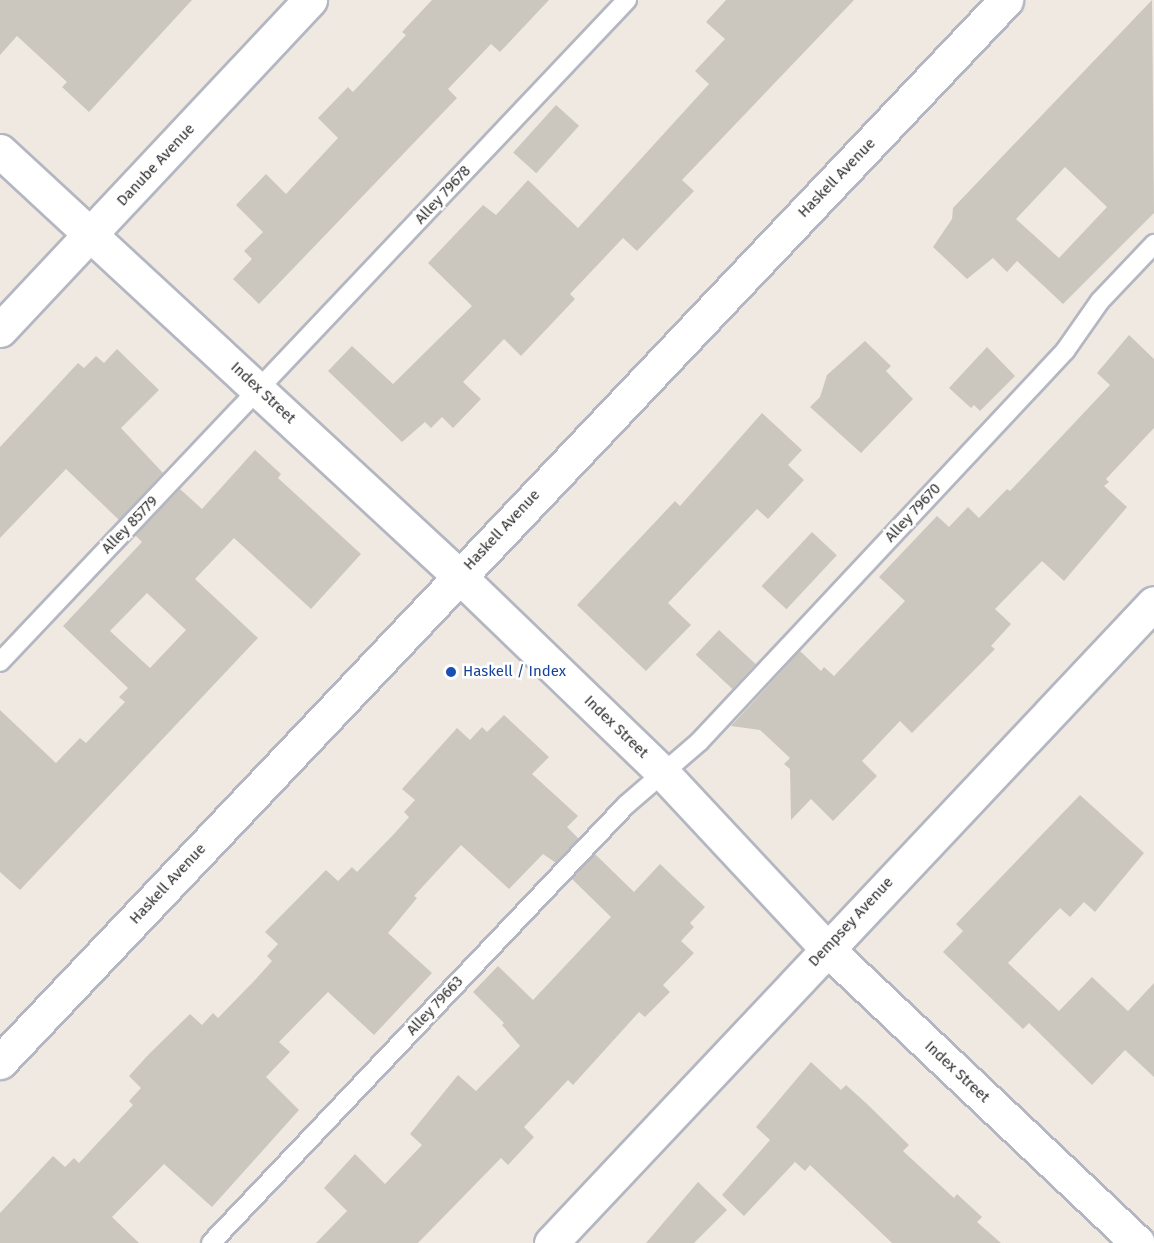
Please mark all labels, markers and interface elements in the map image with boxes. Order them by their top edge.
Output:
street label: Danube Avenue [113,120,199,210]
street label: Haskell Avenue [795,135,879,221]
street label: Alley 79678 [411,162,475,228]
street label: Index Street [227,358,299,428]
street label: Alley 79670 [881,480,945,546]
street label: Haskell Avenue [460,486,544,574]
street label: Alley 85779 [98,492,162,558]
place label: Haskell / Index [463,663,566,681]
marker: Haskell / Index [444,665,458,679]
street label: Index Street [580,692,652,762]
street label: Haskell Avenue [126,840,210,928]
street label: Dempsey Avenue [805,873,897,971]
street label: Alley 79663 [403,973,467,1039]
street label: Index Street [921,1037,993,1107]

